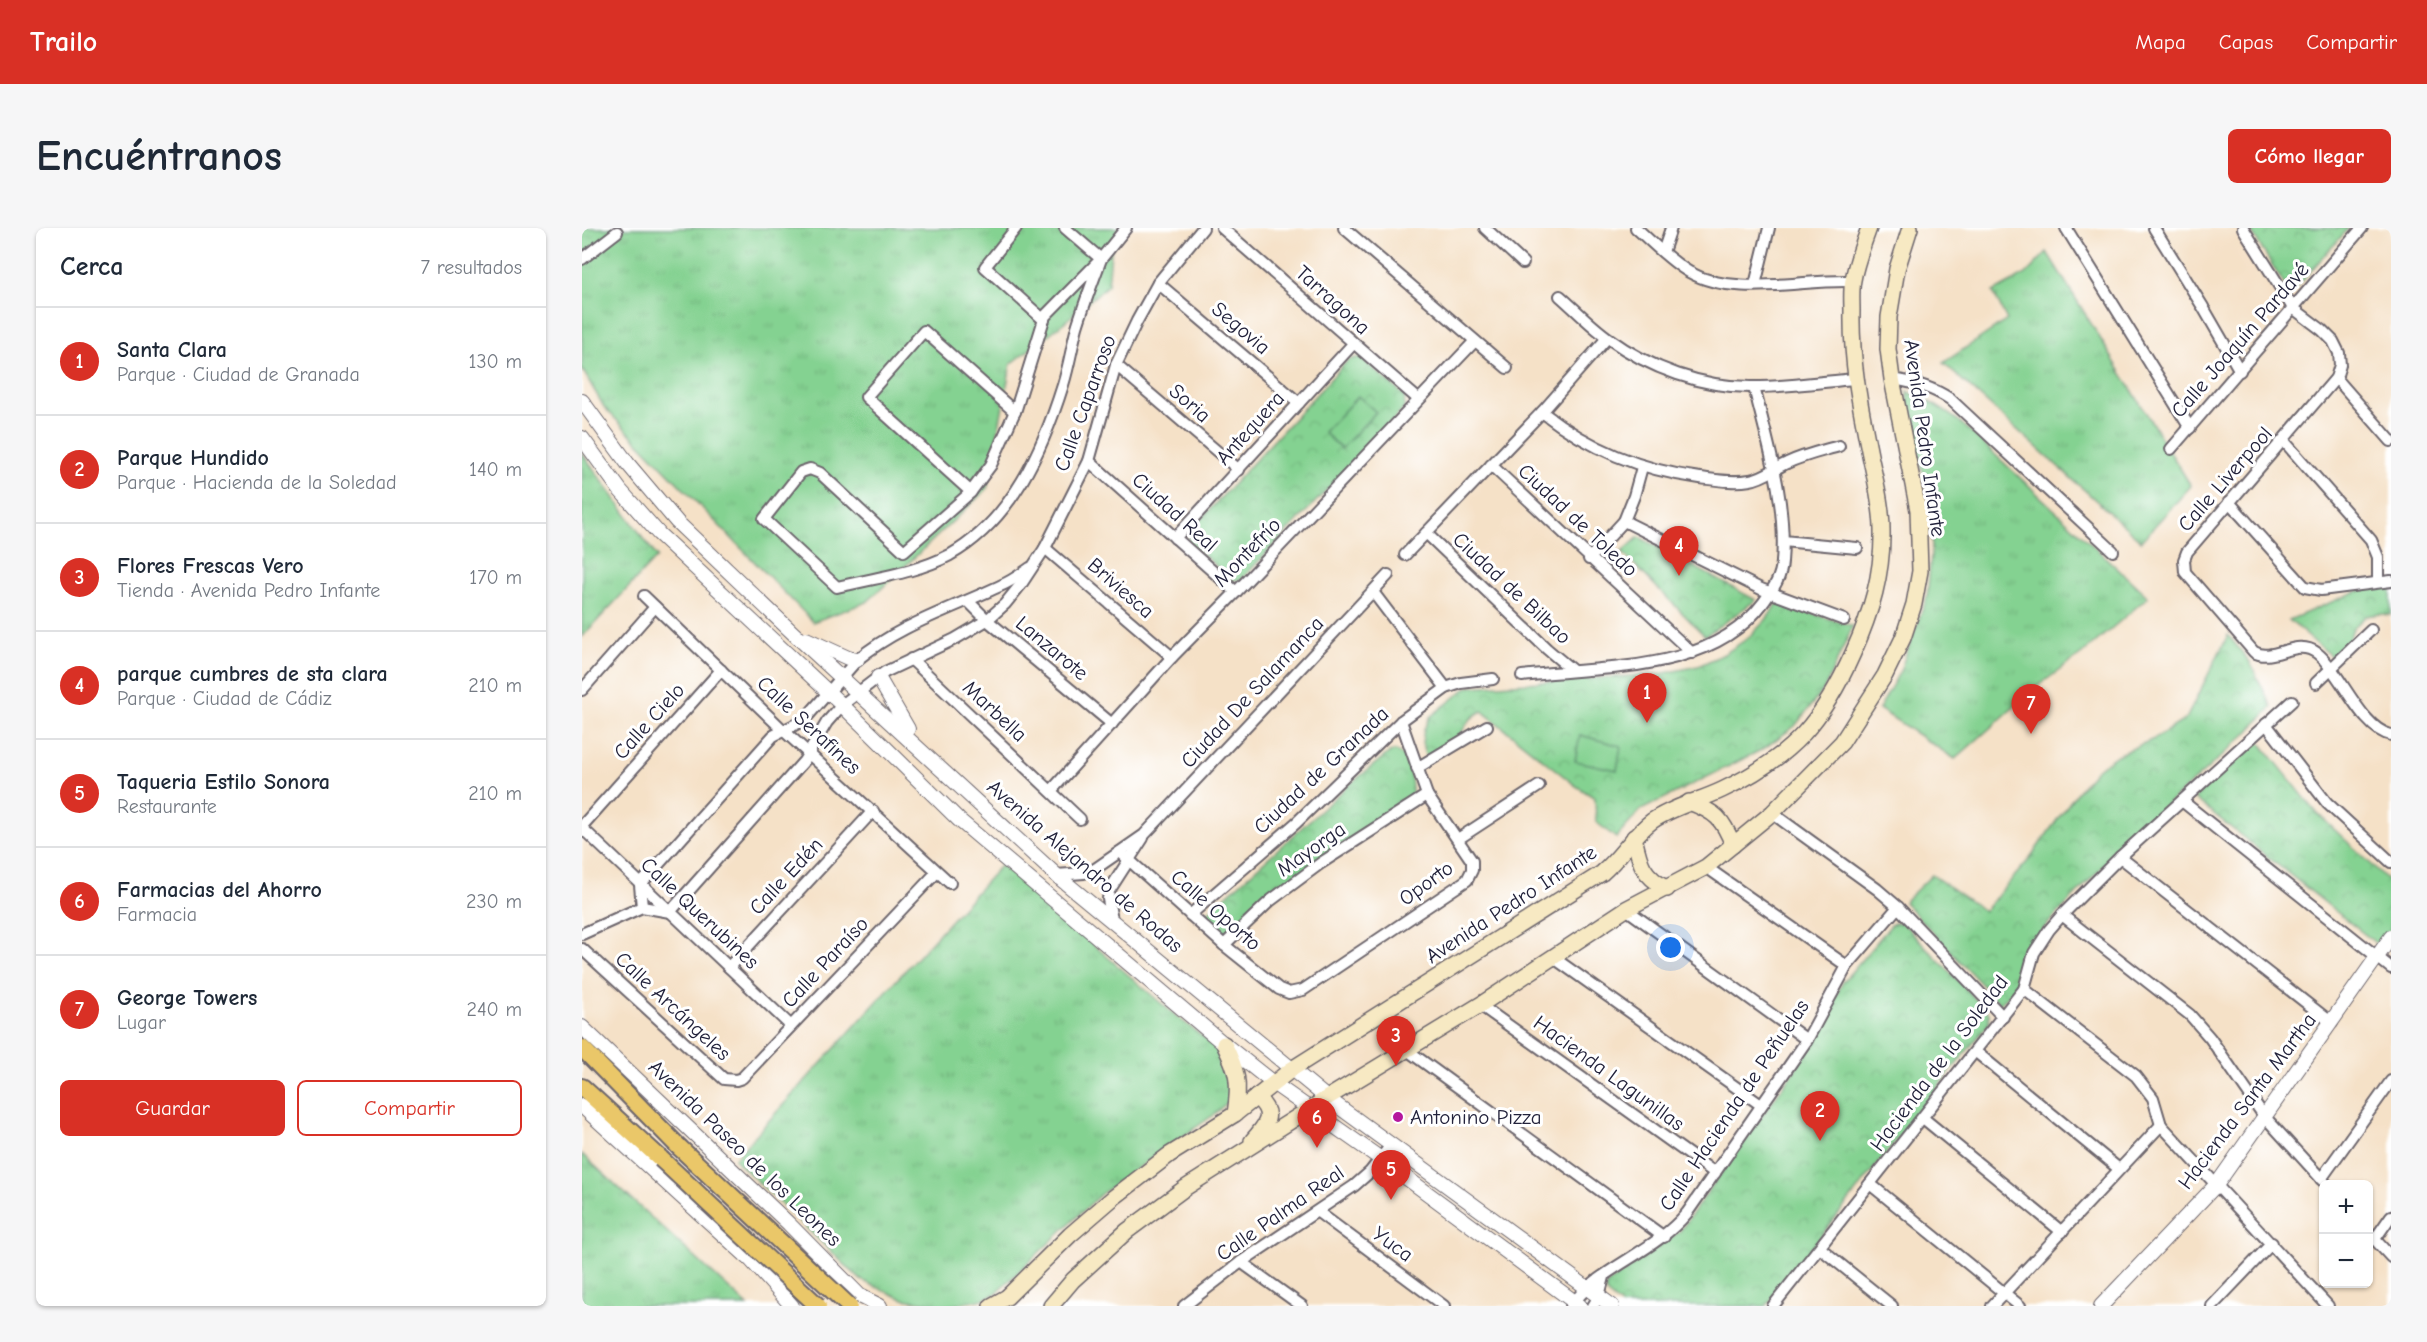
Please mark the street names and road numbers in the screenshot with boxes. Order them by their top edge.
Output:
street label: Calle Joaquín Pardavé [2166,258,2314,422]
street label: Tarragona [1291,260,1375,340]
street label: Segovia [1207,297,1275,359]
street label: Calle Caparroso [1049,332,1121,474]
street label: Avenida Pedro Infante [1899,338,1951,538]
street label: Soria [1165,379,1215,427]
street label: Antequera [1211,386,1289,470]
street label: Calle Liverpool [2173,422,2277,536]
street label: Ciudad de Toledo [1513,458,1643,582]
street label: Ciudad Real [1127,467,1223,557]
street label: Montefrío [1208,513,1286,591]
street label: Ciudad de Bilbao [1448,527,1576,649]
street label: Briviesca [1083,553,1159,623]
street label: Lanzarote [1011,611,1093,685]
street label: Ciudad De Salamanca [1176,611,1328,773]
street label: Calle Serafines [752,671,866,779]
street label: Marbella [958,675,1032,747]
street label: Calle Cielo [609,678,689,764]
street label: Ciudad de Granada [1249,701,1393,839]
street label: Avenida Alejandro de Rodas [982,775,1188,957]
street label: Mayorga [1272,817,1350,881]
street label: Calle Edén [744,833,828,919]
street label: Avenida Pedro Infante [1421,840,1601,968]
street label: Calle Querubines [636,852,764,974]
street label: Oporto [1394,855,1458,911]
street label: Calle Oporto [1166,865,1266,955]
street label: Calle Paraíso [777,912,873,1012]
street label: Calle Arcángeles [611,947,735,1065]
street label: Hacienda de la Soledad [1865,970,2013,1156]
street label: Calle Hacienda de Peñuelas [1654,995,1814,1215]
street label: Hacienda Santa Martha [2173,1008,2321,1194]
street label: Hacienda Lagunillas [1529,1010,1689,1136]
street label: Avenida Paseo de los Leones [644,1055,846,1251]
street label: Calle Palma Real [1212,1160,1348,1266]
street label: Yuca [1368,1221,1418,1267]

